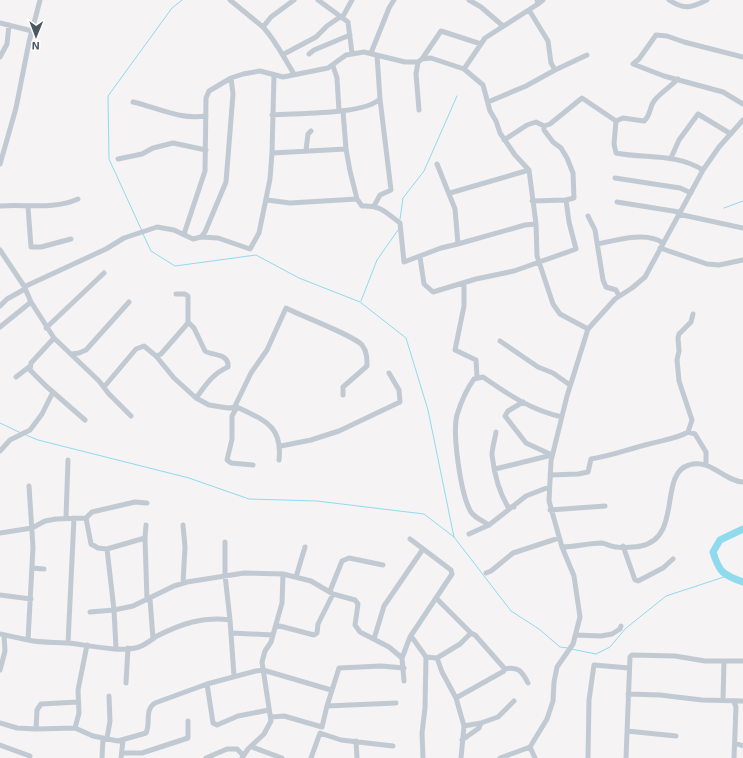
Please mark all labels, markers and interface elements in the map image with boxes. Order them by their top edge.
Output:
north arrow [16,16,56,56]
text: N [32,40,40,53]

